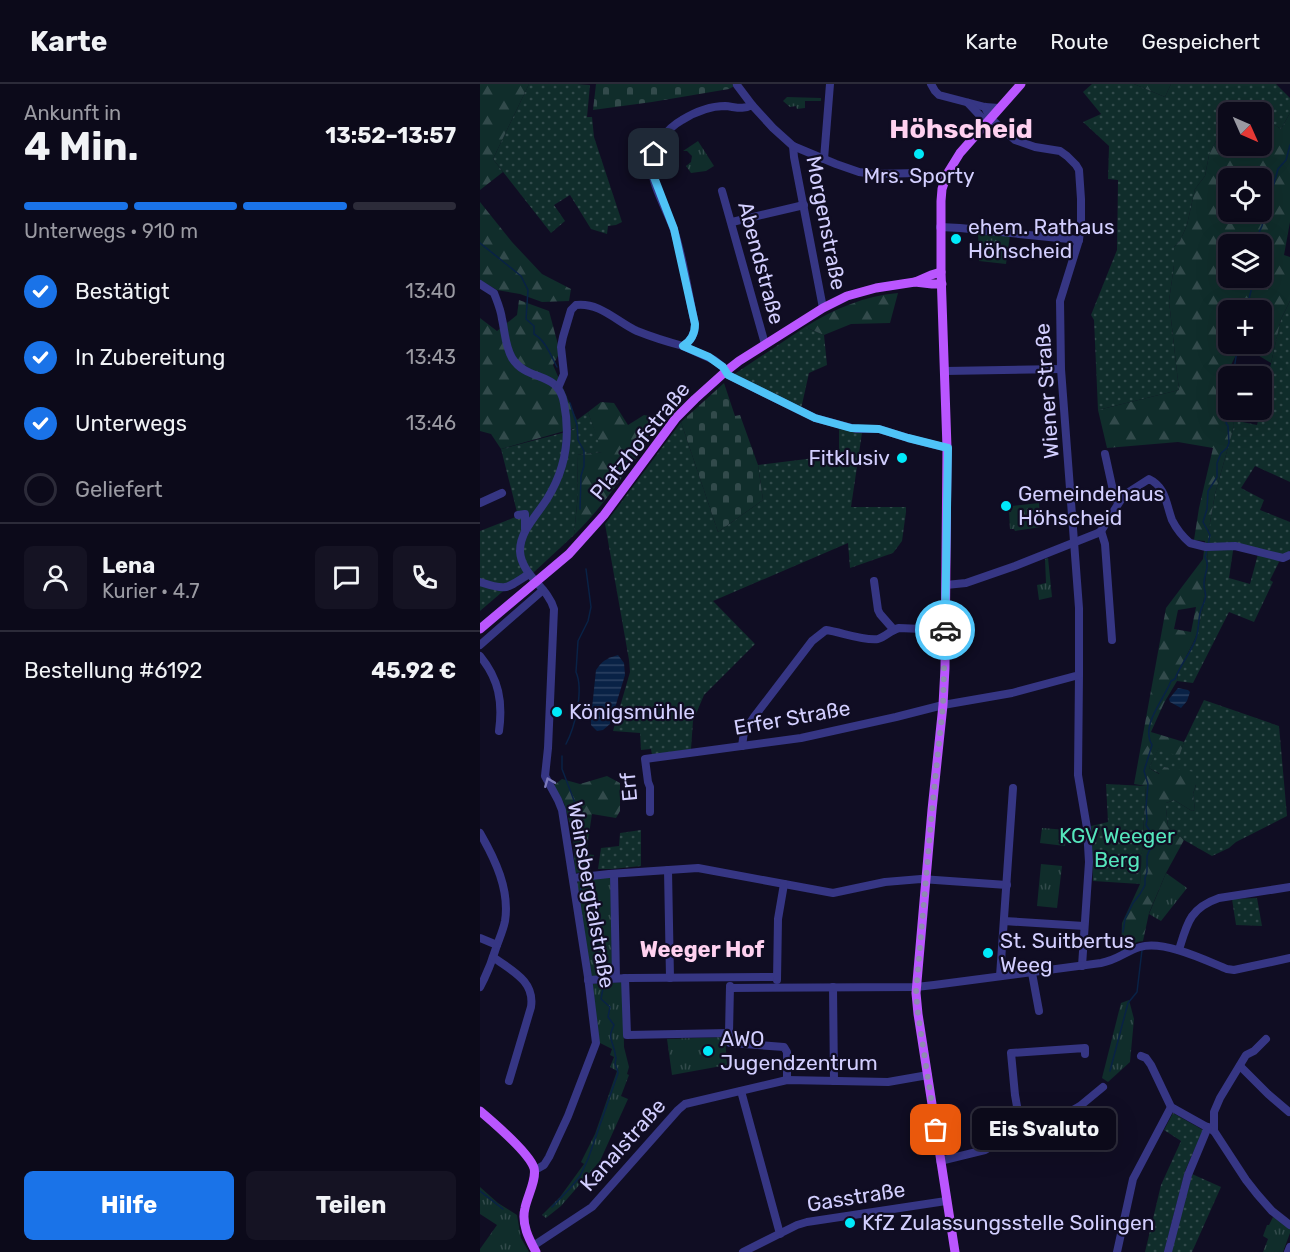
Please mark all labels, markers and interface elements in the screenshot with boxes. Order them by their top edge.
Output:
text: Karte [30,25,107,58]
text: Karte [965,29,1017,54]
text: Route [1050,29,1109,54]
text: Gespeichert [1142,29,1260,54]
text: Ankunft in [24,101,121,125]
north arrow [1218,102,1272,156]
map controls [1218,102,1272,420]
district label: Höhscheid [889,113,1033,145]
text: 13:52–13:57 [325,122,456,149]
text: 4 Min. [24,124,139,170]
pin [628,128,679,179]
icon: home [637,137,670,170]
marker: Mrs. Sporty [912,147,926,161]
street label: Morgenstraße [801,154,852,292]
place label: Mrs. Sporty [863,163,975,188]
button: locate [1218,168,1272,222]
street label: Abendstraße [733,199,790,327]
place label: ehem. Rathaus Höhscheid [968,214,1115,263]
text: Unterwegs · 910 m [24,219,198,243]
marker: ehem. Rathaus Höhscheid [949,232,963,246]
button: layers [1218,234,1272,288]
icon: check [24,275,57,308]
text: Bestätigt [75,278,170,305]
text: 13:40 [405,279,456,303]
button: + [1218,300,1272,354]
street label: Wiener Straße [1029,323,1064,460]
icon: check [24,341,57,374]
text: In Zubereitung [75,344,225,371]
text: 13:43 [406,345,456,369]
button: − [1218,366,1272,420]
street label: Platzhofstraße [585,377,695,505]
icon: check [24,407,57,440]
text: Unterwegs [75,410,187,437]
text: 13:46 [406,411,456,435]
place label: Fitklusiv [808,445,890,470]
marker: Fitklusiv [895,451,909,465]
text: Geliefert [75,476,163,503]
place label: Gemeindehaus Höhscheid [1018,481,1164,530]
marker: Gemeindehaus Höhscheid [999,499,1013,513]
button: person [24,546,87,609]
button: chat [315,546,378,609]
button: phone [393,546,456,609]
text: Lena [102,552,155,579]
text: Kurier · 4.7 [102,579,200,603]
courier [915,600,975,660]
icon: car [929,614,962,647]
text: Bestellung #6192 [24,657,202,684]
text: 45.92 € [371,657,456,684]
street label: Erfer Straße [732,695,852,740]
place label: Königsmühle [569,699,695,724]
marker: Königsmühle [550,705,564,719]
street label: Erf [615,772,642,802]
one-way arrow [544,777,557,787]
street label: Weinsbergtalstraße [563,800,620,990]
park label: KGV Weeger Berg [1059,823,1175,872]
place label: St. Suitbertus Weeg [1000,928,1135,977]
district label: Weeger Hof [640,936,765,963]
marker: St. Suitbertus Weeg [981,946,995,960]
place label: AWO Jugendzentrum [720,1026,878,1075]
marker: AWO Jugendzentrum [701,1044,715,1058]
street label: Kanalstraße [575,1093,671,1196]
pin [910,1104,961,1155]
callout: Eis Svaluto [972,1109,1116,1151]
icon: bag [919,1113,952,1146]
text: Eis Svaluto [989,1117,1099,1141]
button: Hilfe [24,1171,234,1240]
button: Teilen [246,1171,456,1240]
street label: Gasstraße [805,1176,907,1217]
place label: KfZ Zulassungsstelle Solingen [862,1210,1155,1235]
marker: KfZ Zulassungsstelle Solingen [843,1216,857,1230]

